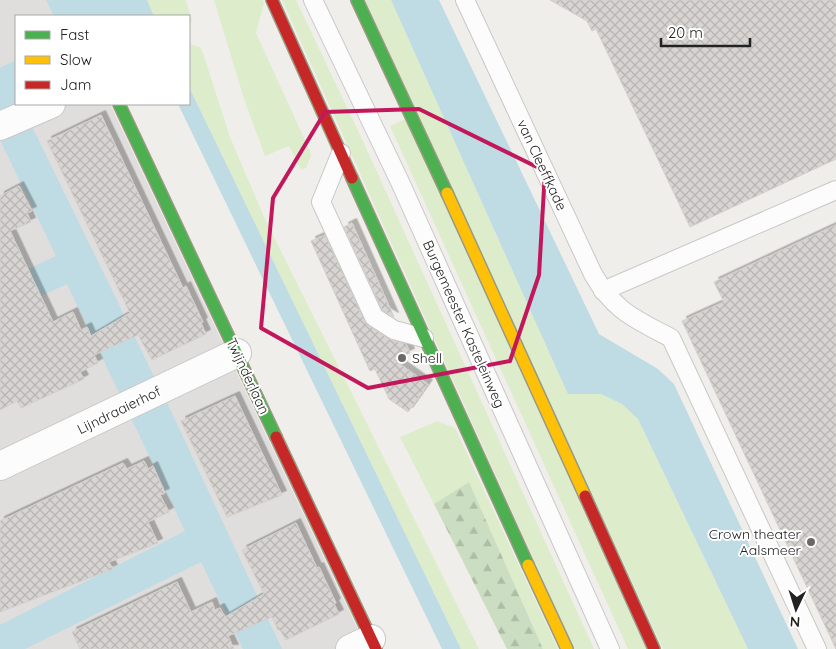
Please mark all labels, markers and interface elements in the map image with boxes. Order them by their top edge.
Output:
legend [15,15,190,105]
scale bar [661,15,750,47]
text: 20 m [668,23,703,42]
text: Fast [60,25,89,44]
text: Slow [60,50,92,69]
text: Jam [60,75,91,94]
street label: van Cleeffkade [513,117,571,213]
street label: Burgemeester Kasteleinweg [419,237,509,411]
street label: Twijnderlaan [222,335,274,417]
place label: Shell [412,349,442,367]
marker: Shell [396,352,408,364]
street label: Lijndraaierhof [74,382,164,438]
place label: Crown theater Aalsmeer [709,525,802,559]
marker: Crown theater Aalsmeer [805,536,817,548]
north arrow [771,584,821,634]
text: N [789,613,801,631]

